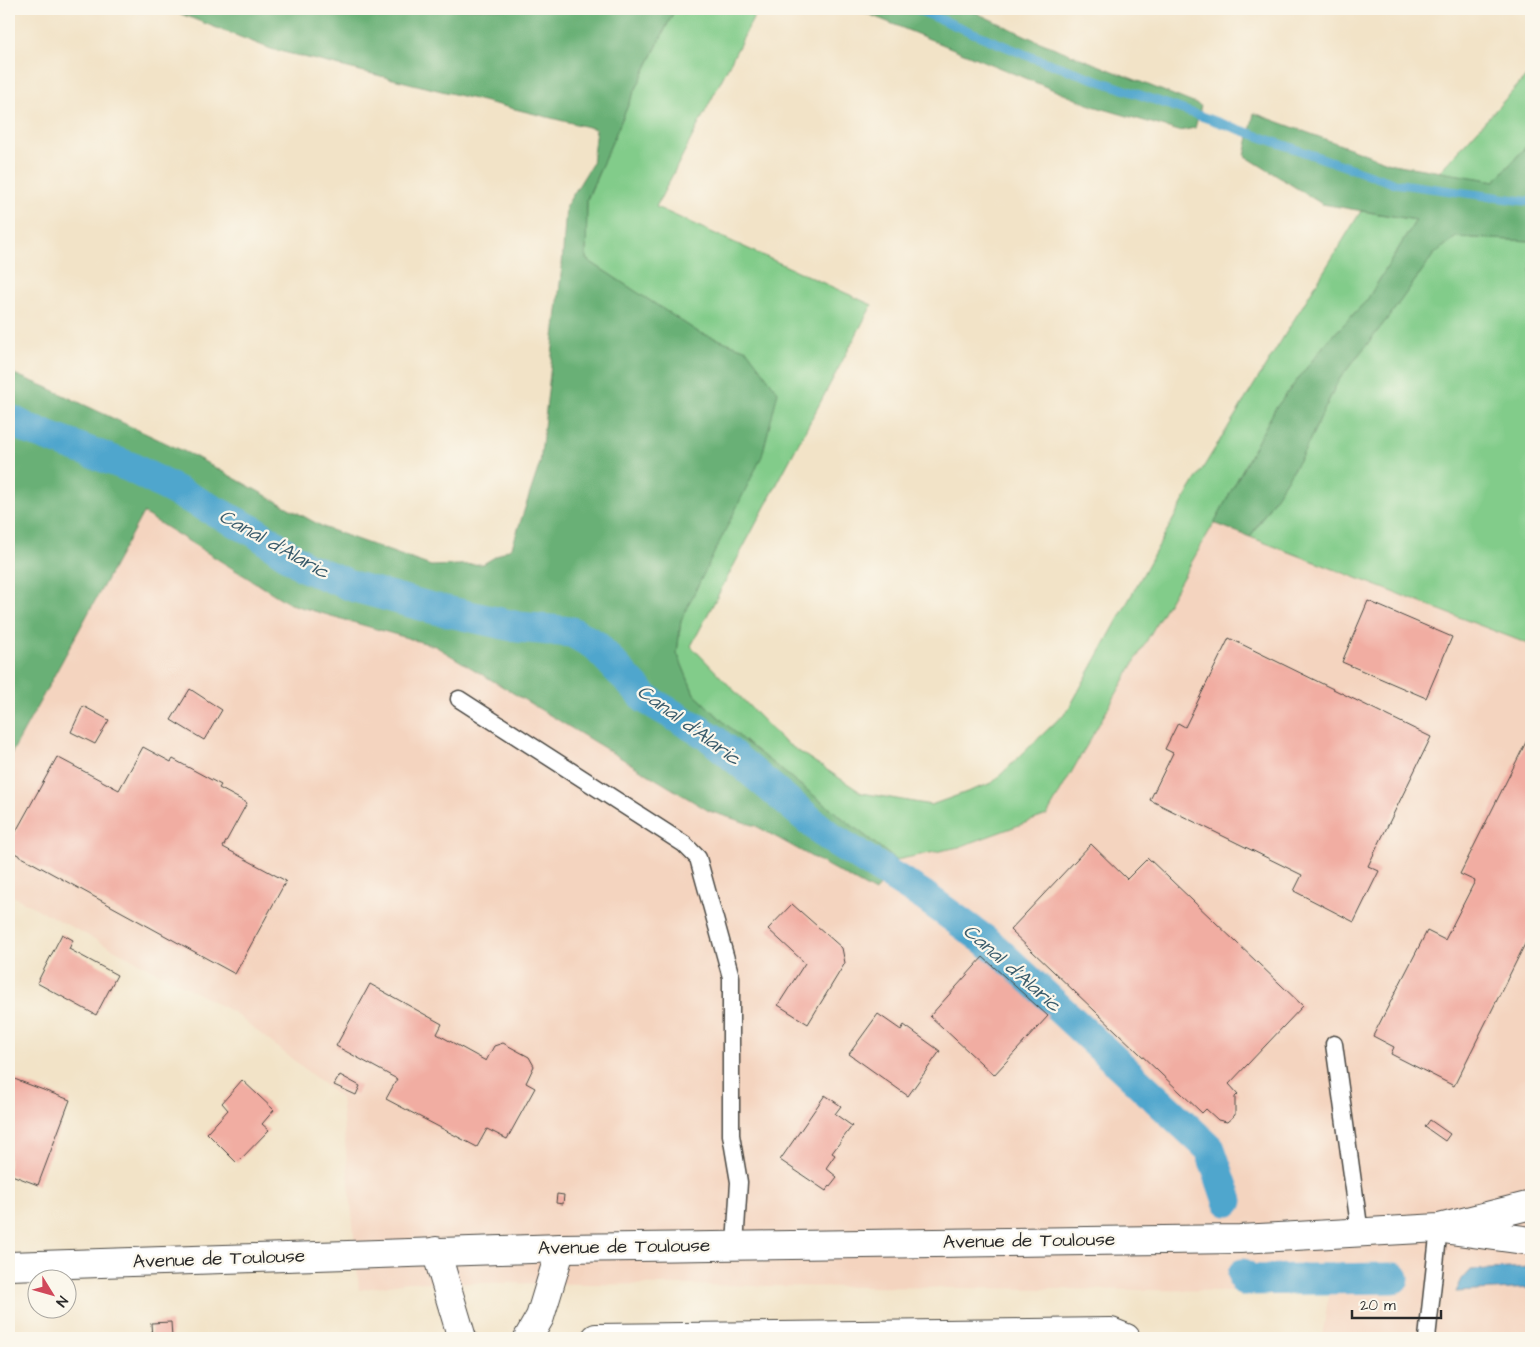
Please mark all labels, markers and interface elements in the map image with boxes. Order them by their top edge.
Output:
water label: Canal d'Alaric [214,502,334,586]
water label: Canal d'Alaric [631,678,747,772]
water label: Canal d'Alaric [957,917,1067,1019]
street label: Avenue de Toulouse [943,1226,1115,1256]
street label: Avenue de Toulouse [538,1232,710,1262]
street label: Avenue de Toulouse [132,1243,306,1275]
north arrow [28,1270,78,1320]
scale bar [1352,1287,1441,1319]
text: N [51,1292,72,1311]
text: 20 m [1360,1295,1396,1316]

